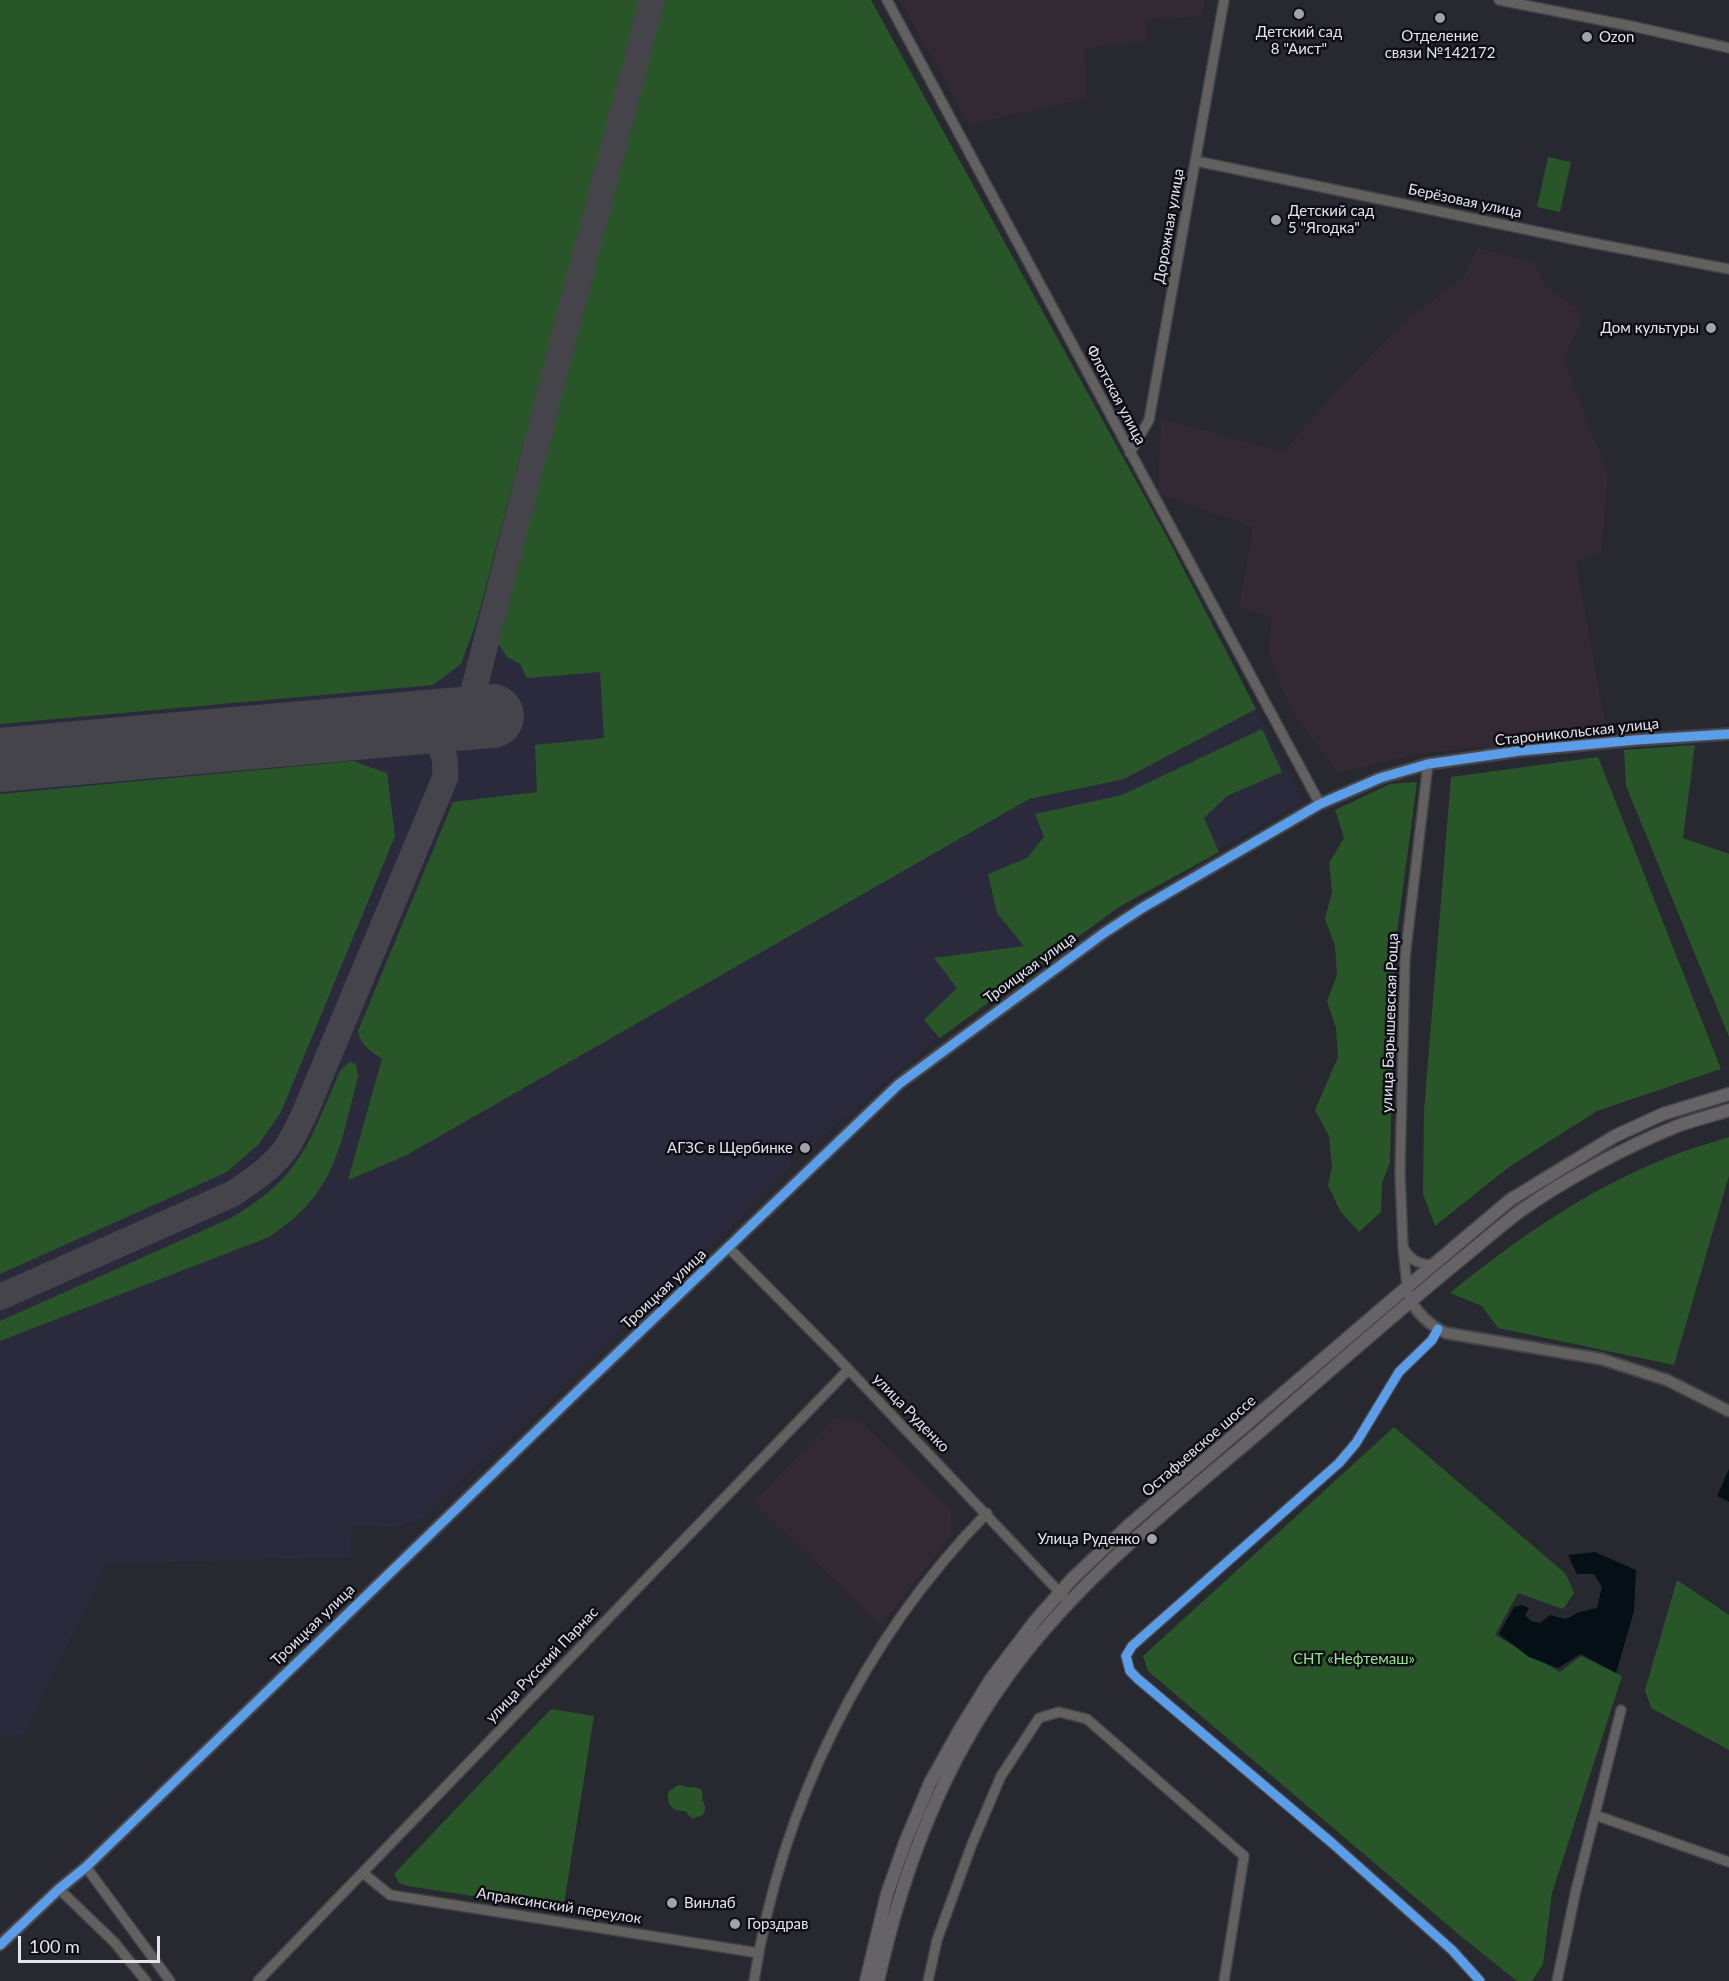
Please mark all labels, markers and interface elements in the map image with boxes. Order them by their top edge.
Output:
marker: Детский сад 8 "Аист" [1292,7,1306,21]
marker: Отделение связи №142172 [1433,11,1447,25]
place label: Детский сад 8 "Аист" [1256,23,1342,58]
place label: Отделение связи №142172 [1385,27,1495,62]
place label: Ozon [1599,28,1634,46]
marker: Ozon [1580,30,1594,44]
street label: Дорожная улица [1150,167,1188,285]
street label: Берёзовая улица [1406,180,1524,222]
place label: Детский сад 5 "Ягодка" [1288,202,1374,237]
marker: Детский сад 5 "Ягодка" [1269,213,1283,227]
place label: Дом культуры [1600,319,1699,337]
marker: Дом культуры [1704,321,1718,335]
street label: Флотская улица [1082,342,1150,448]
street label: Староникольская улица [1494,714,1660,750]
street label: Троицкая улица [981,929,1079,1007]
street label: улица Барышевская Роща [1378,933,1402,1113]
place label: АГЗС в Щербинке [667,1139,793,1157]
marker: АГЗС в Щербинке [798,1141,812,1155]
street label: Троицкая улица [618,1245,710,1333]
street label: улица Руденко [869,1370,953,1456]
street label: Остафьевское шоссе [1138,1392,1260,1500]
place label: Улица Руденко [1037,1530,1140,1548]
marker: Улица Руденко [1145,1532,1159,1546]
street label: Троицкая улица [267,1581,359,1669]
street label: улица Русский Парнас [482,1603,602,1727]
park label: СНТ «Нефтемаш» [1293,1650,1415,1668]
street label: Апраксинский переулок [475,1884,643,1928]
place label: Винлаб [684,1894,736,1912]
marker: Винлаб [665,1896,679,1910]
place label: Горздрав [747,1915,808,1933]
marker: Горздрав [728,1917,742,1931]
scale bar [21,1924,164,1962]
text: 100 m [29,1935,80,1957]

